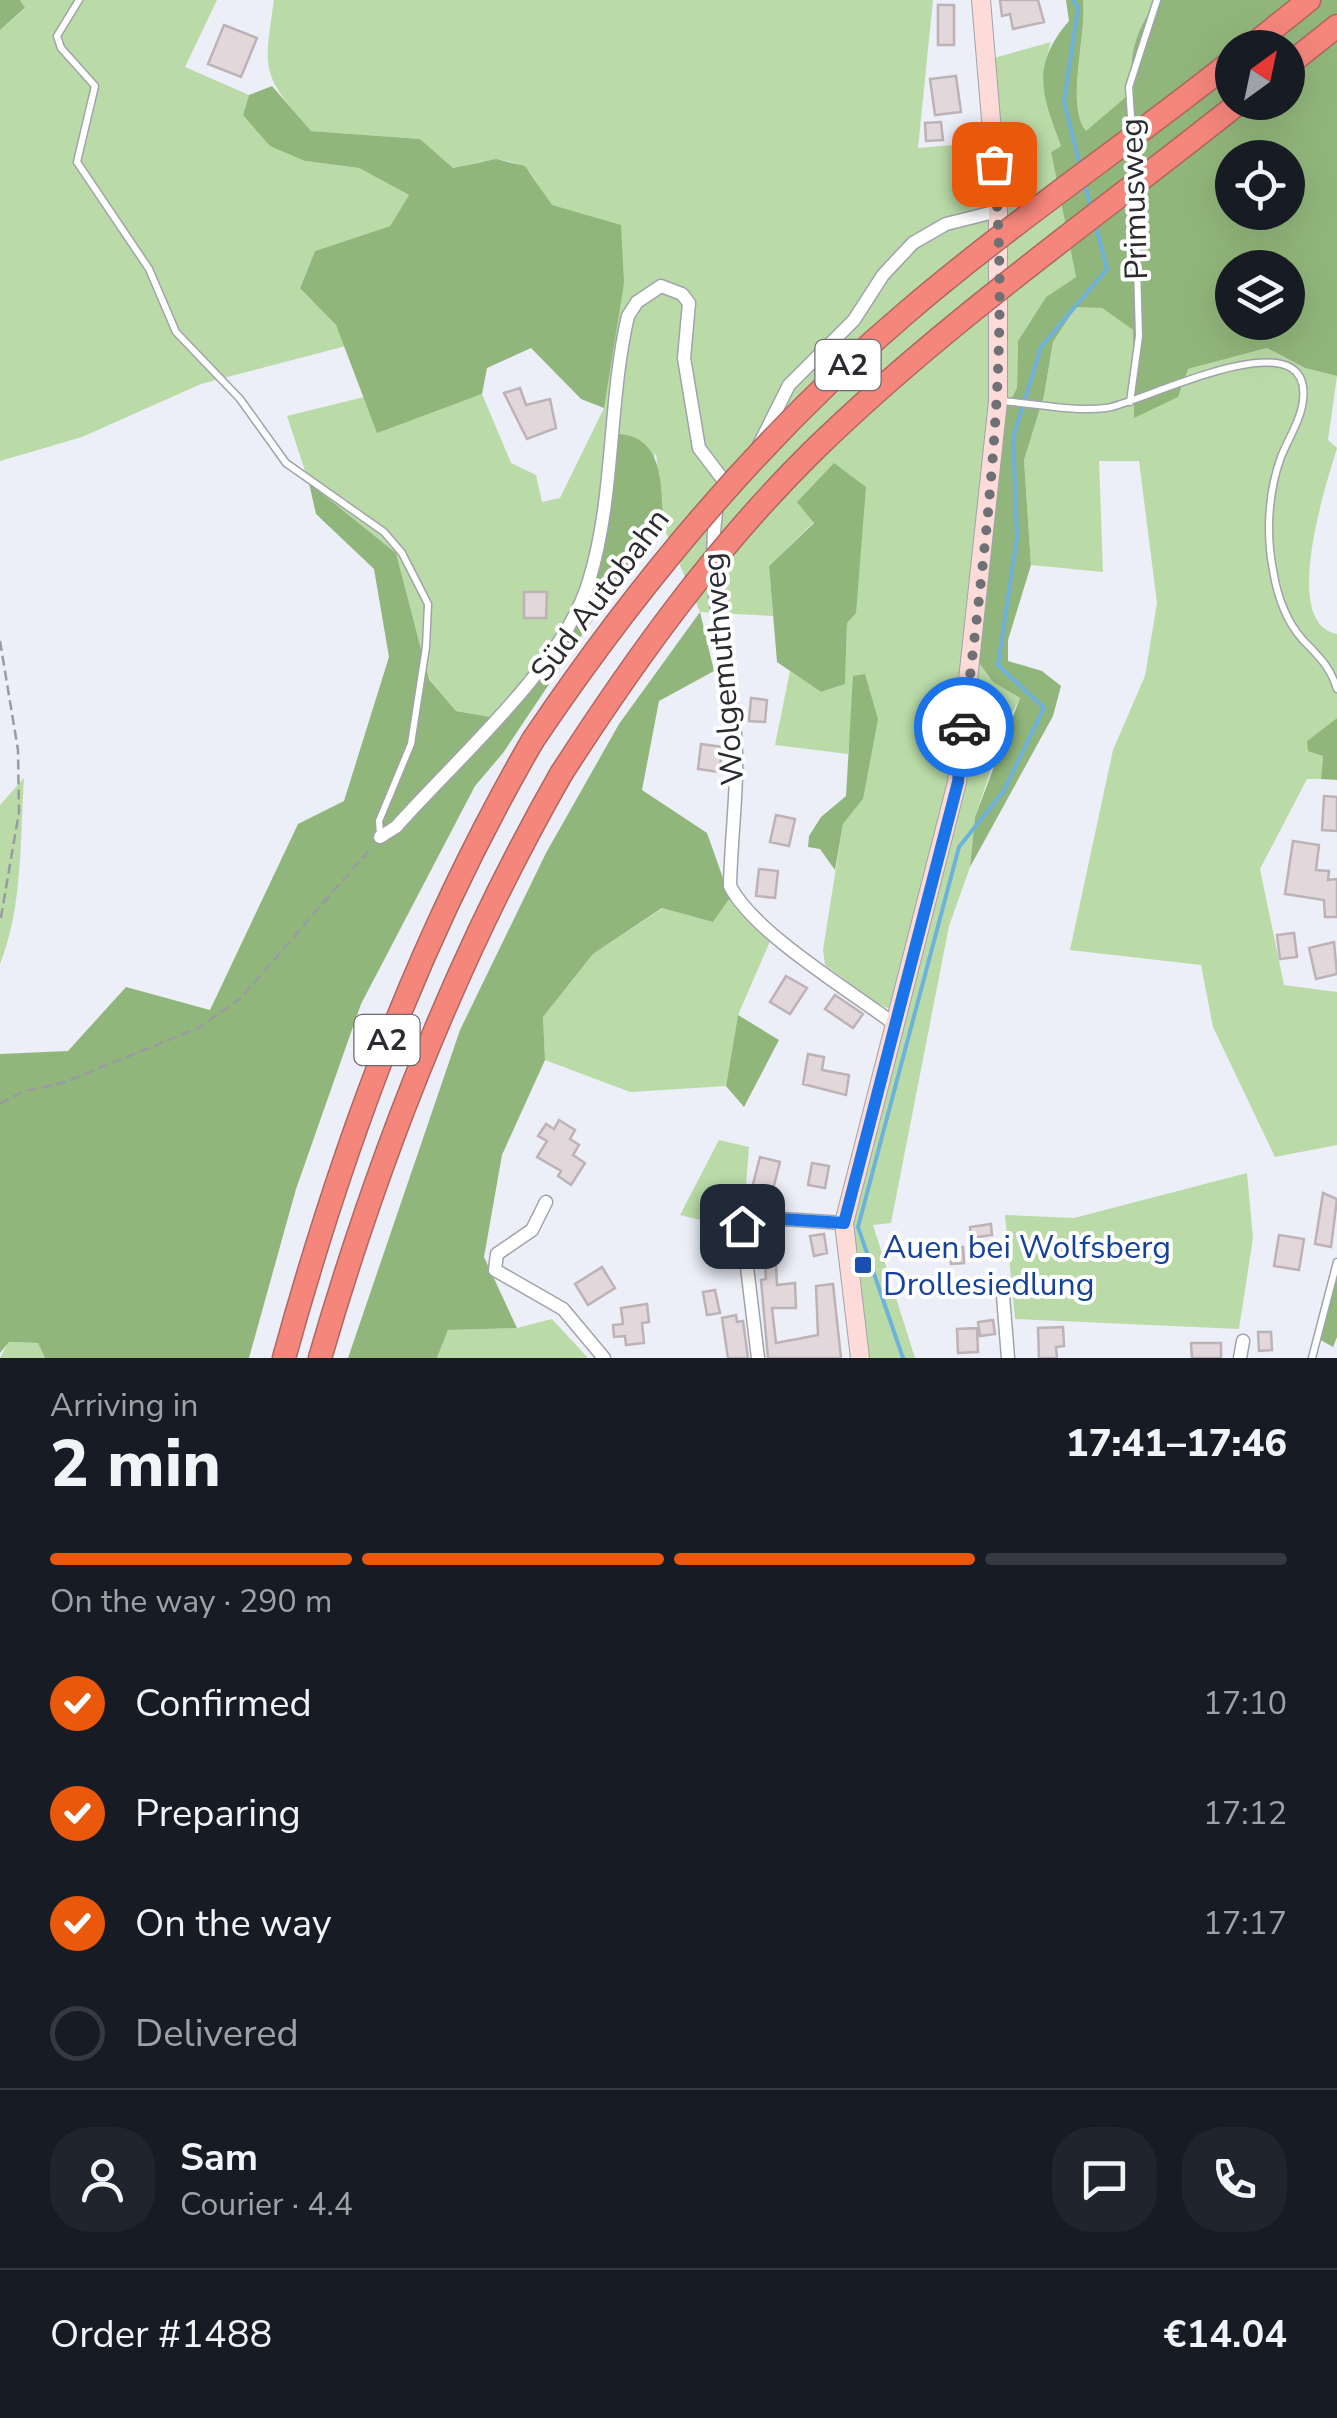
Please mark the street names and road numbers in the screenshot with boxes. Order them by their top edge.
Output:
street label: Primusweg [1110,117,1158,281]
road number: A2 [816,340,880,390]
street label: Süd Autobahn [521,500,679,690]
street label: Wolgemuthweg [691,551,755,787]
road number: A2 [354,1015,420,1065]

